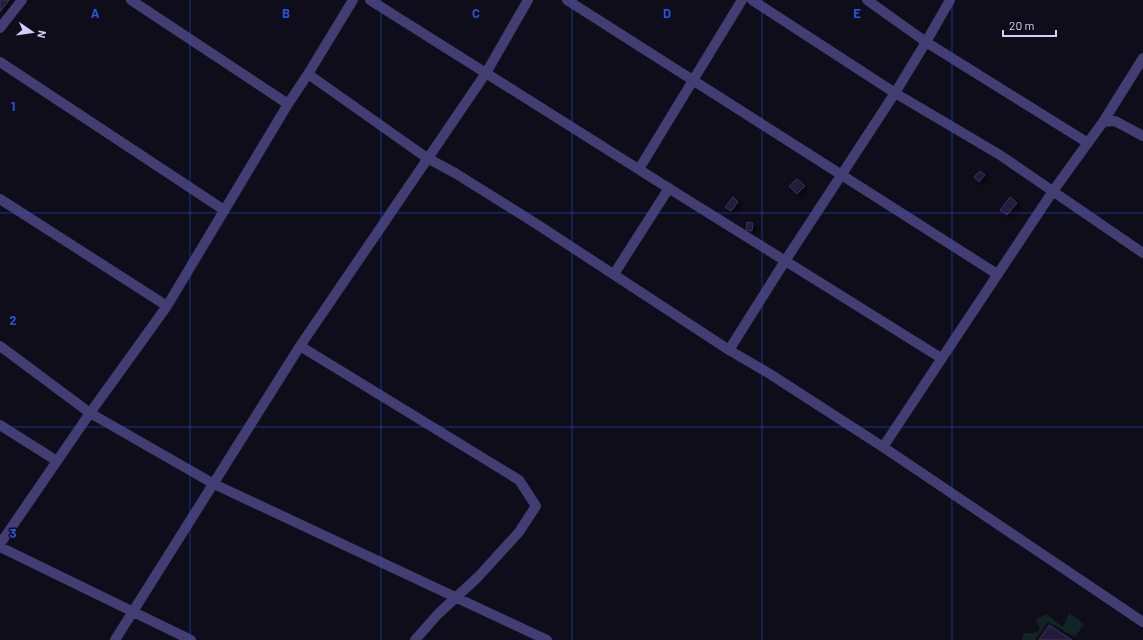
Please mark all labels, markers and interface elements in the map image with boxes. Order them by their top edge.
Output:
text: A [91,5,100,21]
text: B [282,5,290,21]
text: C [472,5,480,21]
text: D [663,5,671,21]
text: E [853,5,861,21]
north arrow [12,12,52,52]
scale bar [1003,12,1056,38]
text: 20 m [1009,18,1035,32]
text: N [35,29,49,39]
text: 1 [11,98,15,114]
text: 2 [9,312,17,328]
text: 3 [9,525,17,541]

